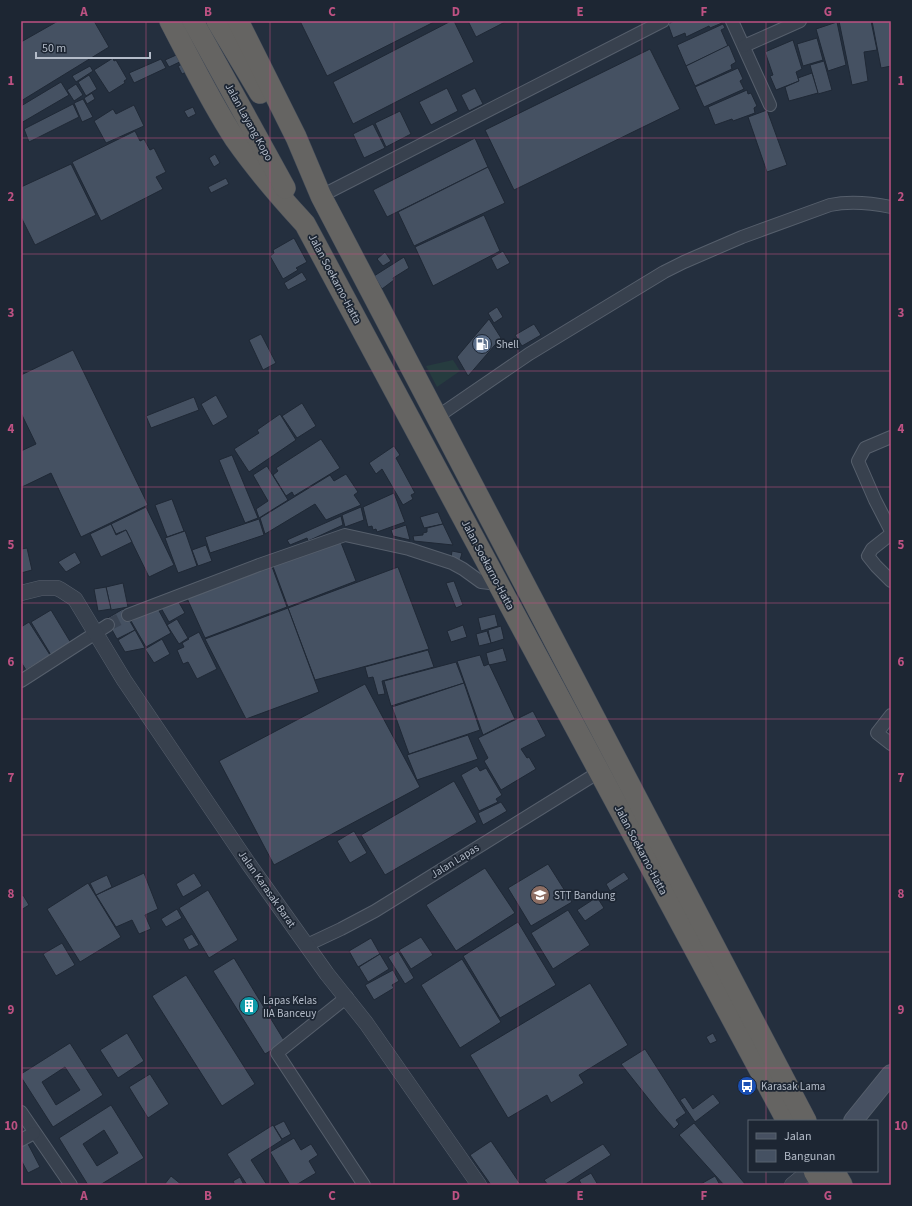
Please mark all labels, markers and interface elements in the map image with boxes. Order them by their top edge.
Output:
text: A [79,3,88,21]
text: B [204,3,212,21]
text: C [328,3,336,21]
text: D [452,3,460,21]
text: E [576,3,584,21]
text: F [701,3,708,21]
text: G [824,3,832,21]
scale bar [36,34,150,60]
text: 50 m [42,40,66,57]
text: 1 [8,72,15,90]
text: 1 [898,72,905,90]
street label: Jalan Layang Kopo [221,80,277,164]
text: 2 [8,188,15,206]
text: 2 [898,188,905,206]
street label: Jalan Soekarno-Hatta [305,231,365,327]
text: 3 [8,304,15,322]
text: 3 [898,304,905,322]
fuel station icon: Shell [471,333,493,355]
place label: Shell [496,337,519,352]
text: 4 [8,420,15,438]
text: 4 [898,420,905,438]
street label: Jalan Soekarno-Hatta [458,517,518,613]
text: 5 [8,536,15,554]
text: 5 [898,536,905,554]
text: 6 [8,653,15,671]
text: 6 [898,653,905,671]
text: 7 [8,769,15,787]
text: 7 [898,769,905,787]
street label: Jalan Soekarno-Hatta [611,802,671,898]
street label: Jalan Lapas [428,840,482,882]
street label: Jalan Karasak Barat [235,847,299,931]
school or university icon: STT Bandung [529,884,551,906]
text: 8 [8,885,15,903]
text: 8 [898,885,905,903]
place label: STT Bandung [554,888,616,903]
place label: Lapas Kelas IIA Banceuy [263,993,317,1021]
building icon: Lapas Kelas IIA Banceuy [238,995,260,1017]
text: 9 [8,1001,15,1019]
text: 9 [898,1001,905,1019]
bus stop icon: Karasak Lama [736,1075,758,1097]
place label: Karasak Lama [761,1079,825,1094]
text: 10 [4,1117,18,1135]
text: 10 [894,1117,908,1135]
legend [748,1120,878,1172]
text: Jalan [784,1128,811,1145]
text: Bangunan [784,1148,835,1165]
text: A [79,1187,88,1205]
text: B [204,1187,212,1205]
text: C [328,1187,336,1205]
text: D [452,1187,460,1205]
text: E [576,1187,584,1205]
text: F [701,1187,708,1205]
text: G [824,1187,832,1205]

